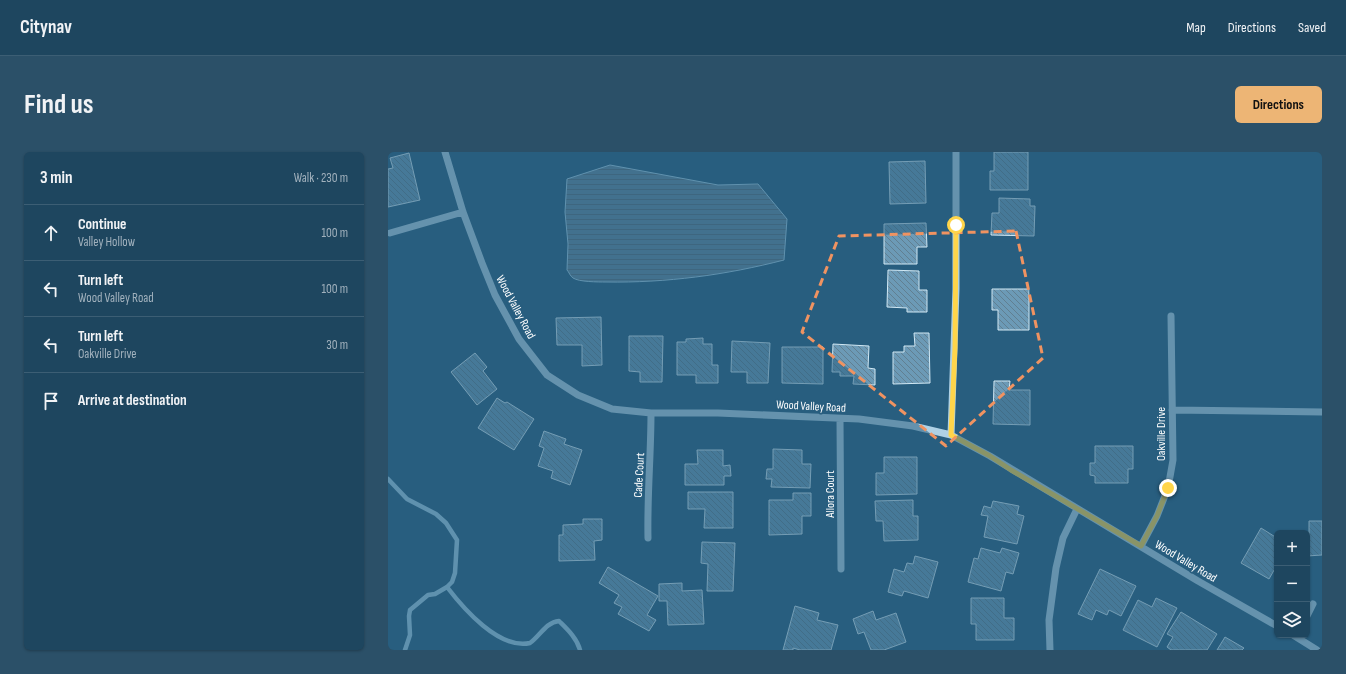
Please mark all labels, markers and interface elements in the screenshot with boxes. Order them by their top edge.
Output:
text: Citynav [20,16,72,39]
text: Map [1186,19,1206,36]
text: Directions [1228,19,1276,36]
text: Saved [1298,19,1326,36]
button: Directions [1235,86,1322,123]
text: Find us [24,88,93,121]
text: 3 min [40,168,73,188]
text: Walk · 230 m [294,170,348,186]
text: Continue [78,215,127,234]
route start [947,216,965,234]
icon: ahead [40,222,62,244]
text: 100 m [321,225,348,241]
text: Valley Hollow [78,234,135,250]
text: Turn left [78,271,123,290]
street label: Wood Valley Road [493,273,539,342]
icon: left [40,278,62,300]
text: 100 m [321,281,348,297]
text: Wood Valley Road [78,290,154,306]
text: Turn left [78,327,123,346]
icon: left [40,334,62,356]
text: 30 m [326,337,348,353]
text: Oakville Drive [78,346,137,362]
icon: arrive [40,390,62,412]
text: Arrive at destination [78,391,187,410]
street label: Wood Valley Road [776,397,846,416]
street label: Oakville Drive [1154,407,1169,461]
street label: Cade Court [631,452,648,498]
street label: Allora Court [823,470,838,519]
route end [1159,479,1177,497]
map controls [1274,530,1310,638]
button: + [1274,530,1310,566]
street label: Wood Valley Road [1152,537,1220,586]
button: − [1274,566,1310,602]
button: layers [1274,602,1310,638]

